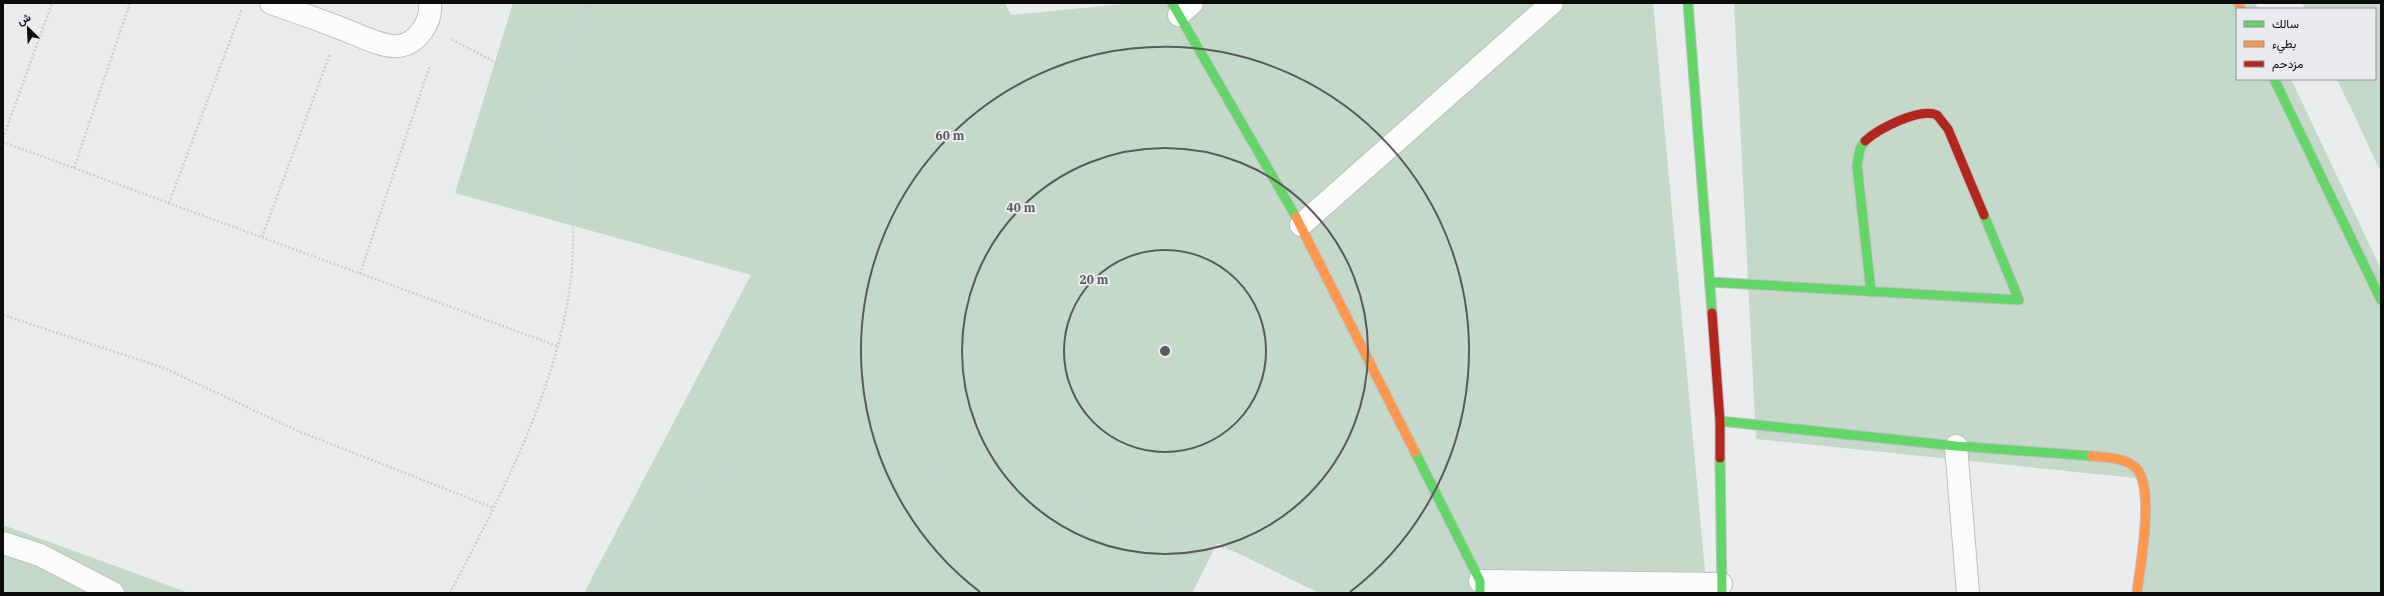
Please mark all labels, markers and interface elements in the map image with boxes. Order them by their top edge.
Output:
north arrow [8,8,48,48]
legend [2236,8,2376,80]
text: ش [15,10,33,28]
text: سالك [2272,16,2299,31]
text: بطيء [2272,36,2296,54]
text: مزدحم [2272,56,2303,72]
text: 60 m [936,128,965,143]
text: 40 m [1007,200,1036,215]
text: 20 m [1080,272,1109,287]
centre of rings [1158,344,1172,358]

